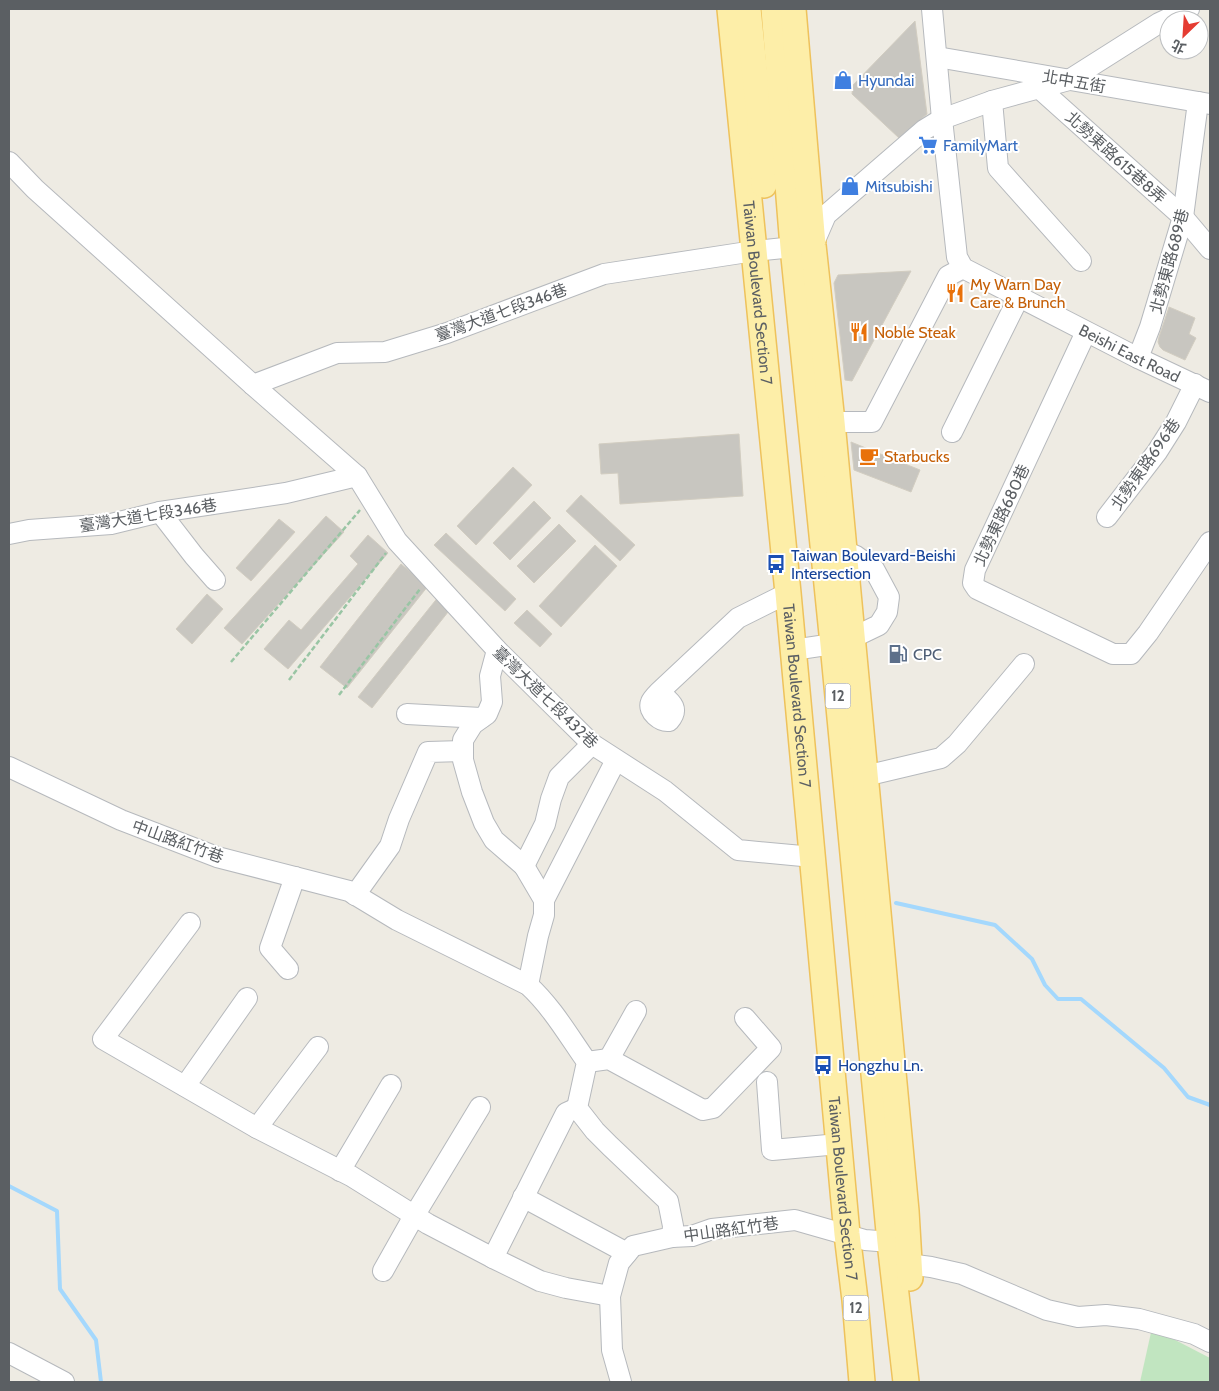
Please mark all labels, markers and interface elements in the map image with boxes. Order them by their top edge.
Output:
north arrow [1159,10,1209,60]
text: 北 [1168,36,1189,58]
street label: 北中五街 [1041,67,1107,96]
shop icon: Hyundai [832,69,854,91]
place label: Hyundai [858,71,915,90]
street label: 北勢東路615巷8弄 [1062,107,1170,207]
supermarket icon: FamilyMart [917,134,939,156]
place label: FamilyMart [943,136,1019,155]
shop icon: Mitsubishi [839,175,861,197]
place label: Mitsubishi [865,177,933,196]
street label: Taiwan Boulevard Section 7 [739,200,776,386]
street label: 北勢東路689巷 [1146,207,1193,316]
place label: My Warn Day Care & Brunch [970,275,1065,312]
street label: 臺灣大道七段346巷 [433,280,570,345]
restaurant icon: My Warn Day Care & Brunch [944,282,966,304]
street label: Beishi East Road [1076,320,1183,387]
restaurant icon: Noble Steak [848,321,870,343]
place label: Noble Steak [874,323,957,342]
street label: 北勢東路696巷 [1107,415,1184,514]
cafe icon: Starbucks [858,445,880,467]
place label: Starbucks [884,447,950,466]
street label: 北勢東路680巷 [970,461,1033,569]
street label: 臺灣大道七段346巷 [78,495,218,536]
place label: Taiwan Boulevard-Beishi Intersection [791,546,956,583]
bus stop icon: Taiwan Boulevard-Beishi Intersection [765,553,787,575]
street label: Taiwan Boulevard Section 7 [779,603,815,789]
street label: 臺灣大道七段432巷 [489,642,602,752]
fuel station icon: CPC [887,643,909,665]
place label: CPC [913,645,942,664]
road number: 12 [826,684,850,708]
street label: 中山路紅竹巷 [129,816,226,867]
bus stop icon: Hongzhu Ln. [812,1054,834,1076]
place label: Hongzhu Ln. [838,1056,923,1075]
street label: Taiwan Boulevard Section 7 [824,1096,862,1282]
street label: 中山路紅竹巷 [682,1213,780,1246]
road number: 12 [844,1296,868,1320]

